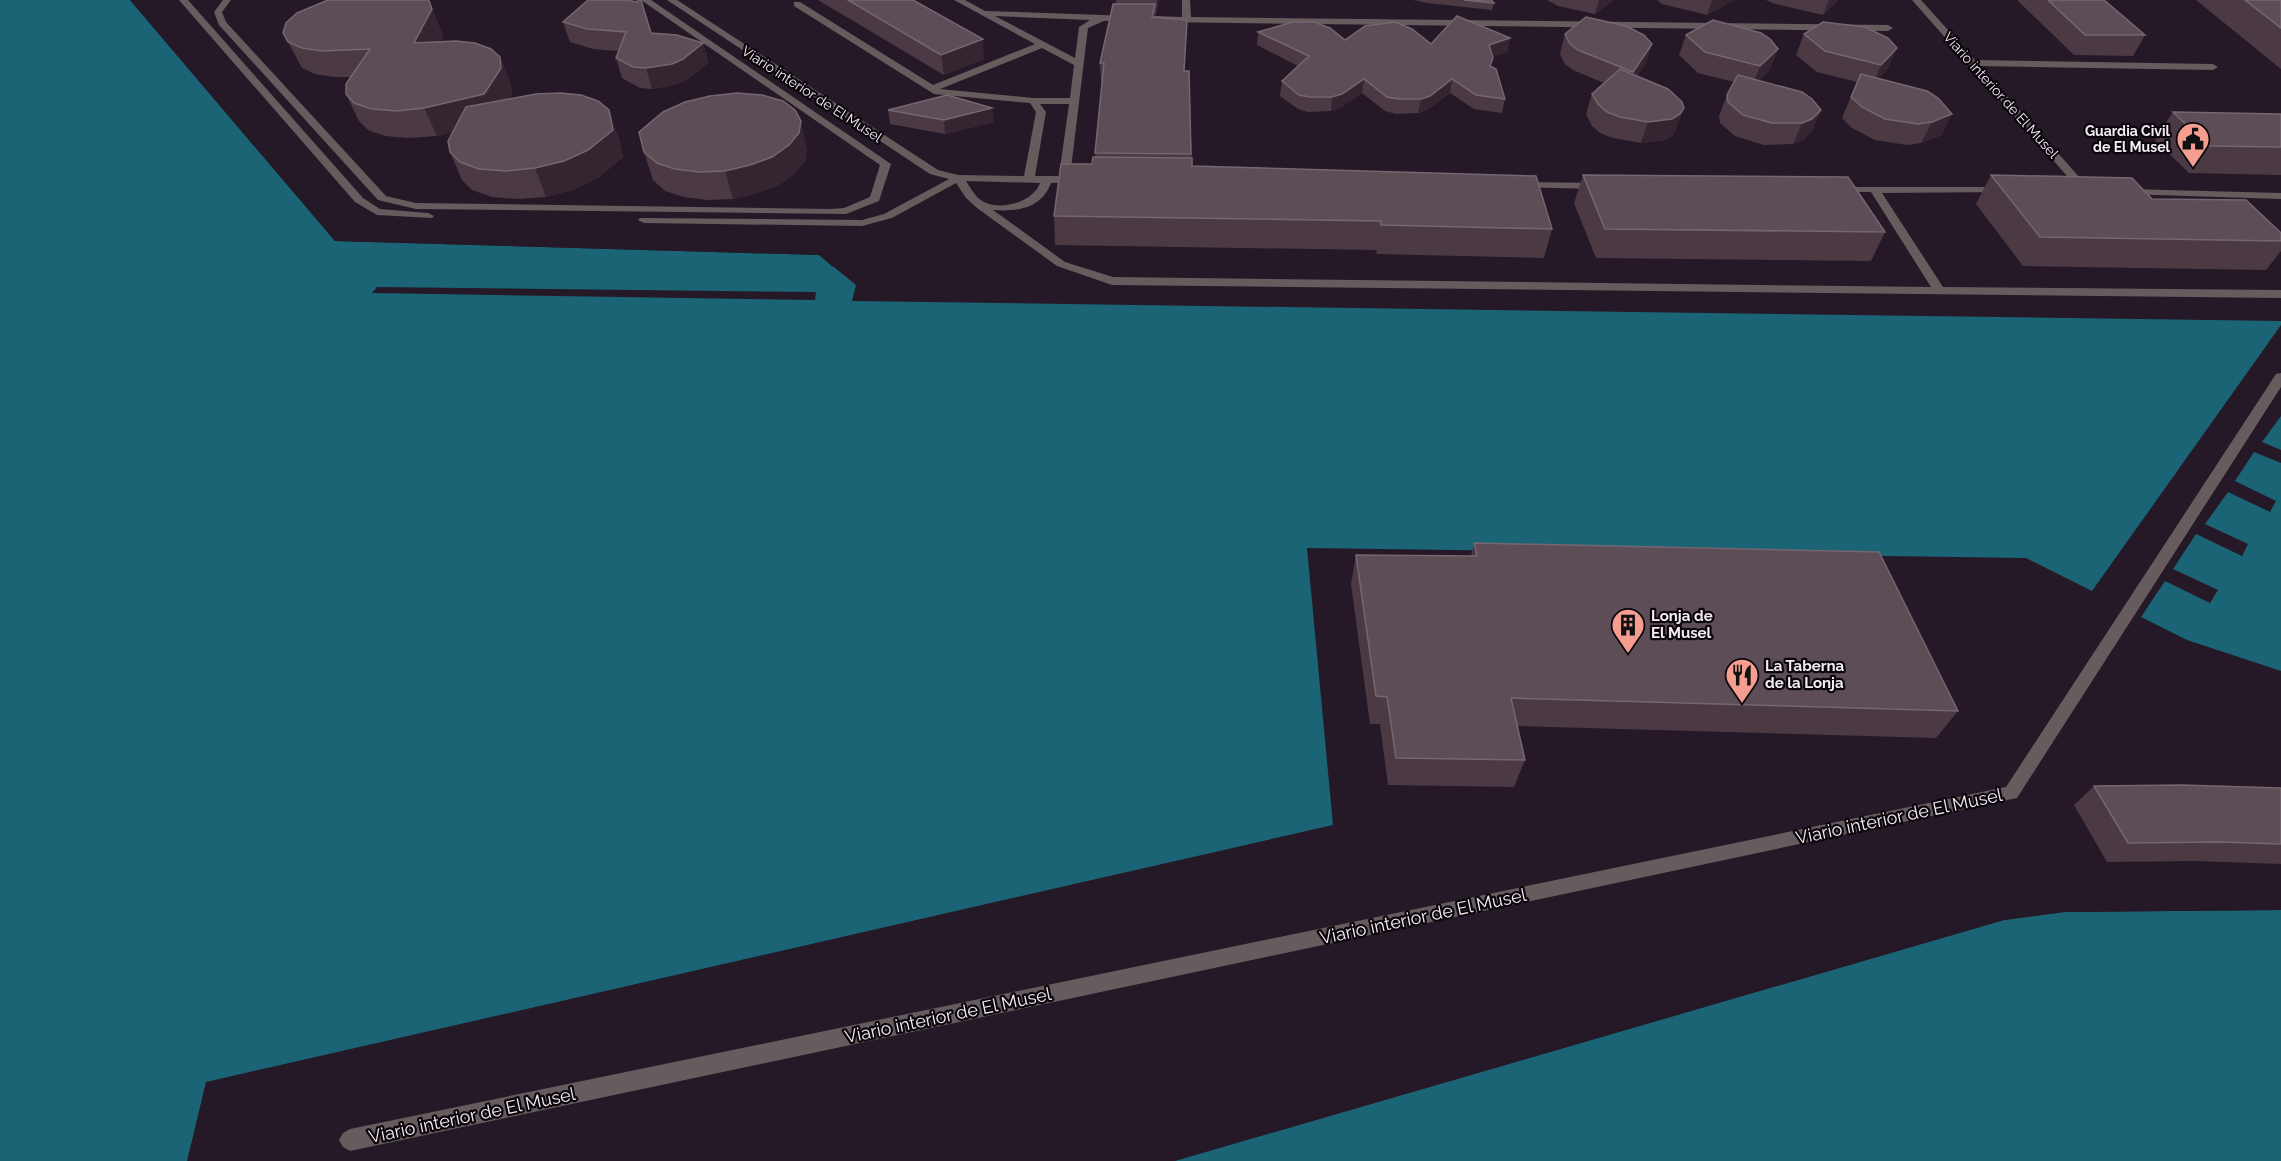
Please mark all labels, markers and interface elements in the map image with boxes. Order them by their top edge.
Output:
street label: Viario interior de El Musel [1940,29,2062,161]
street label: Viario interior de El Musel [739,43,885,145]
public building icon: Guardia Civil de El Musel [2175,121,2211,168]
place label: Guardia Civil de El Musel [2085,123,2171,155]
building icon: Lonja de El Musel [1610,607,1646,654]
place label: Lonja de El Musel [1651,607,1713,642]
restaurant icon: La Taberna de la Lonja [1724,657,1760,704]
place label: La Taberna de la Lonja [1765,657,1845,692]
street label: Viario interior de El Musel [1794,784,2004,848]
street label: Viario interior de El Musel [1318,884,1528,948]
street label: Viario interior de El Musel [843,983,1053,1047]
street label: Viario interior de El Musel [367,1083,577,1147]

